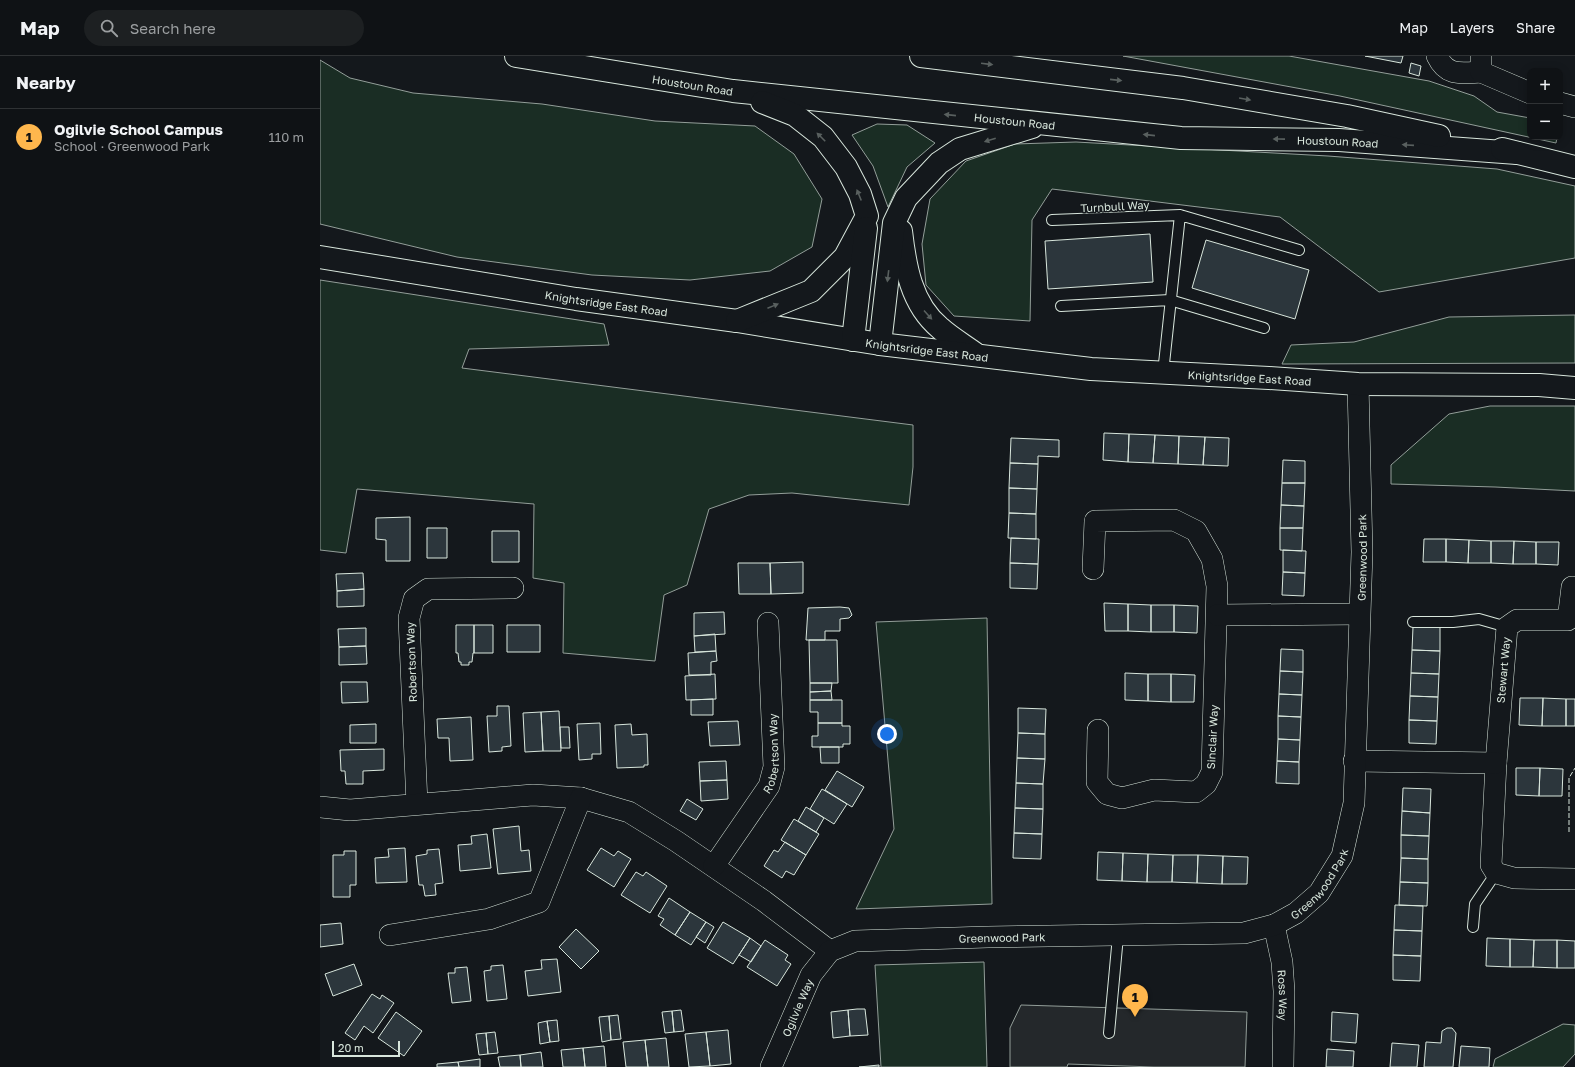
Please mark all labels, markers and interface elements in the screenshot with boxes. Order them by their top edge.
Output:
search box [84,10,364,46]
text: Map [20,16,60,39]
icon: search [98,17,120,39]
text: Search here [130,19,216,37]
text: Map [1399,19,1428,36]
text: Layers [1450,19,1494,36]
text: Share [1516,19,1555,36]
one-way arrow [981,61,993,68]
map controls [1527,68,1563,140]
button: + [1527,68,1563,104]
text: Nearby [16,72,76,93]
street label: Houstoun Road [651,72,734,97]
one-way arrow [1110,77,1122,84]
one-way arrow [1239,96,1251,102]
button: − [1527,104,1563,140]
street label: Houstoun Road [973,110,1056,131]
one-way arrow [944,111,956,118]
text: Ogilvie School Campus [54,120,223,138]
text: 1 [26,129,32,145]
text: 110 m [269,129,304,145]
one-way arrow [816,132,826,142]
one-way arrow [1143,132,1155,138]
street label: Houstoun Road [1297,133,1379,149]
one-way arrow [1272,136,1285,142]
one-way arrow [984,137,996,143]
text: School · Greenwood Park [54,138,210,154]
one-way arrow [1402,141,1414,148]
one-way arrow [856,189,863,201]
street label: Turnbull Way [1080,198,1150,214]
one-way arrow [884,270,891,282]
street label: Knightsridge East Road [544,288,668,318]
one-way arrow [767,303,779,309]
one-way arrow [923,310,932,320]
street label: Knightsridge East Road [865,335,989,363]
street label: Knightsridge East Road [1187,367,1312,387]
street label: Greenwood Park [1354,514,1369,601]
street label: Robertson Way [403,622,419,702]
street label: Stewart Way [1494,636,1512,704]
street label: Sinclair Way [1204,704,1220,770]
street label: Robertson Way [760,713,780,796]
your location [877,724,897,744]
street label: Greenwood Park [1288,847,1350,921]
street label: Greenwood Park [959,930,1046,944]
street label: Ross Way [1276,969,1291,1021]
street label: Ogilvie Way [779,976,815,1038]
pin: 1 [1122,984,1148,1017]
scale bar [332,1039,400,1058]
text: 20 m [338,1041,364,1054]

